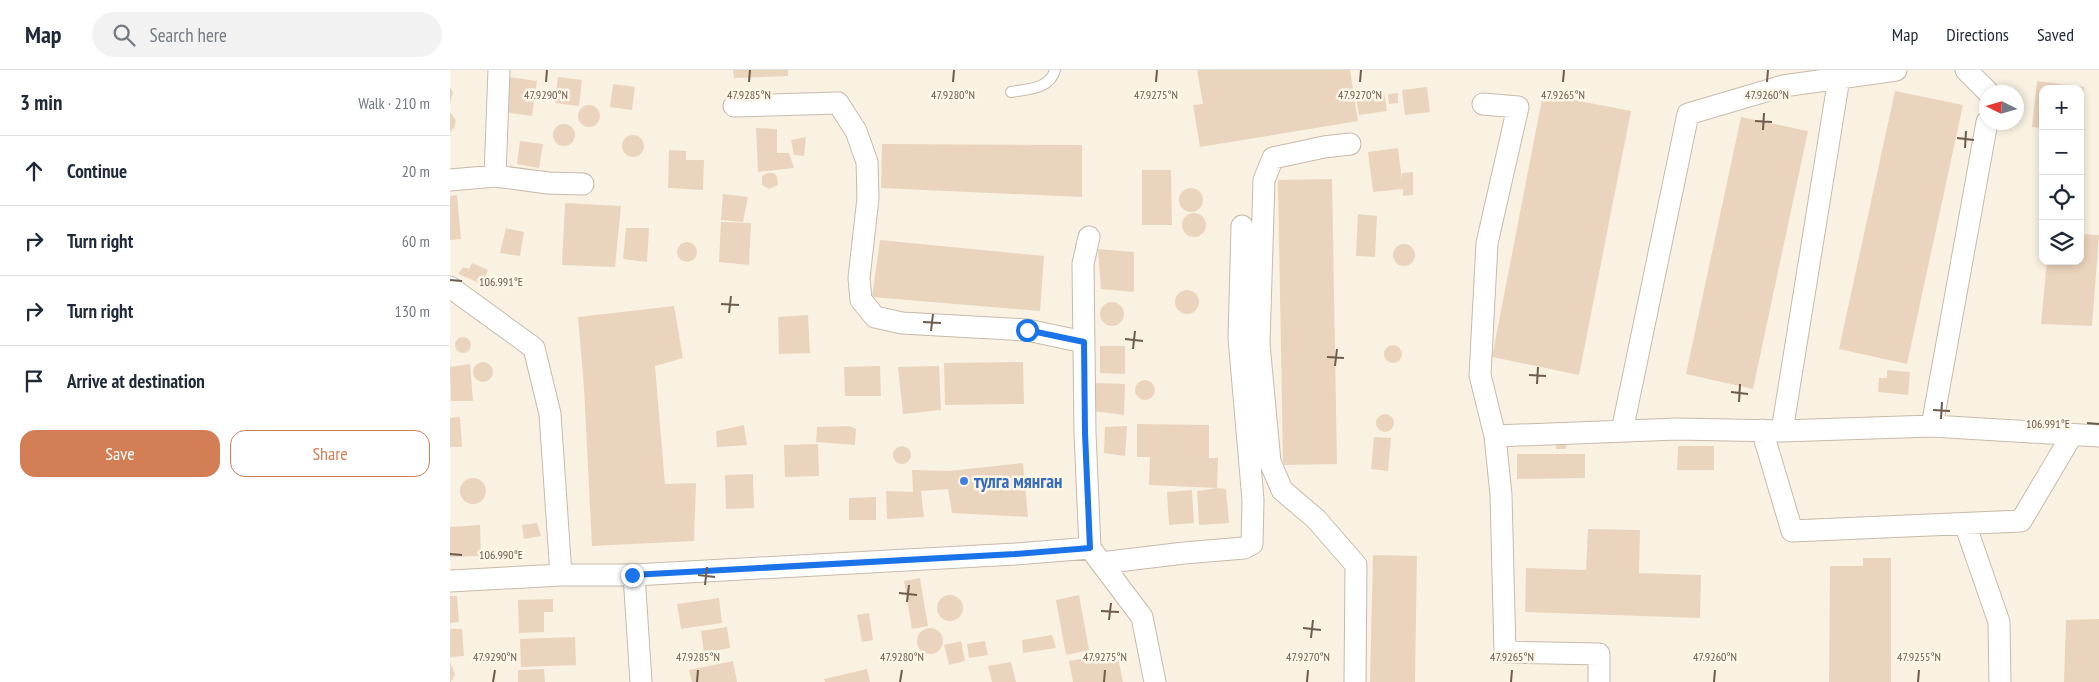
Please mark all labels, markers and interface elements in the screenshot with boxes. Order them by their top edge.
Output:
search box [92,12,442,57]
text: Map [25,19,62,50]
icon: search [110,21,138,49]
text: Search here [150,23,227,47]
text: Map [1892,23,1918,46]
text: Directions [1946,23,2009,46]
text: Saved [2037,23,2074,46]
north arrow [1979,85,2024,130]
map controls [2039,85,2084,265]
button: + [2039,85,2084,130]
text: 47.9290°N [524,87,568,102]
text: 47.9285°N [727,87,771,102]
text: 47.9280°N [931,87,975,102]
text: 47.9275°N [1134,87,1178,102]
text: 47.9270°N [1338,87,1382,102]
text: 47.9265°N [1541,87,1585,102]
text: 47.9260°N [1745,87,1789,102]
text: 3 min [20,89,62,116]
text: Walk · 210 m [358,93,430,113]
button: − [2039,130,2084,175]
icon: ahead [20,157,48,185]
text: Continue [67,159,127,183]
text: 20 m [402,161,430,181]
button: locate [2039,175,2084,220]
button: layers [2039,220,2084,265]
icon: right [20,227,48,255]
text: Turn right [67,229,133,253]
text: 60 m [402,231,430,251]
text: 106.991°E [479,274,523,289]
icon: right [20,297,48,325]
text: Turn right [67,299,133,323]
text: 130 m [395,301,430,321]
route start [1016,319,1039,342]
icon: arrive [20,367,48,395]
text: Arrive at destination [67,369,205,393]
text: 106.991°E [2026,416,2070,431]
button: Save [20,430,220,477]
button: Share [230,430,430,477]
place label: тулга мянган [974,469,1062,493]
marker: тулга мянган [958,475,970,487]
text: 106.990°E [479,547,523,562]
route end [621,564,644,587]
text: 47.9290°N [473,649,517,664]
text: 47.9285°N [676,649,720,664]
text: 47.9280°N [880,649,924,664]
text: 47.9275°N [1083,649,1127,664]
text: 47.9270°N [1286,649,1330,664]
text: 47.9265°N [1490,649,1534,664]
text: 47.9260°N [1693,649,1737,664]
text: 47.9255°N [1897,649,1941,664]

